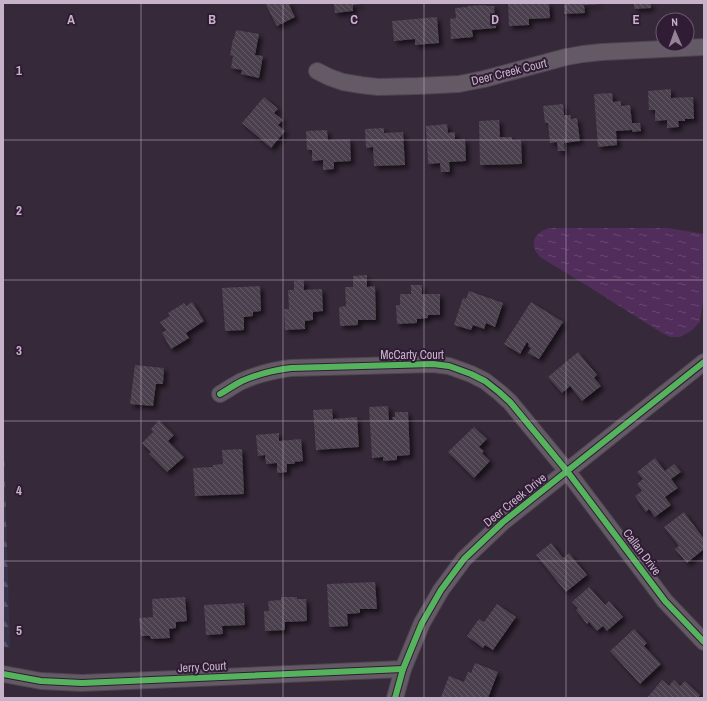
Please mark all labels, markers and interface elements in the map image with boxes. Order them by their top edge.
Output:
text: A [67,11,75,28]
text: B [208,11,216,28]
text: C [350,11,358,28]
text: D [491,11,499,28]
text: E [632,11,640,28]
north arrow [655,12,695,52]
text: N [671,15,678,29]
street label: Deer Creek Court [470,55,549,89]
text: 1 [16,62,22,79]
text: 2 [16,202,22,219]
text: 3 [16,342,22,359]
street label: McCarty Court [380,347,444,363]
street label: Deer Creek Drive [480,470,550,530]
text: 4 [16,482,22,499]
street label: Callan Drive [619,526,665,578]
text: 5 [16,622,22,639]
street label: Jerry Court [177,658,227,676]

